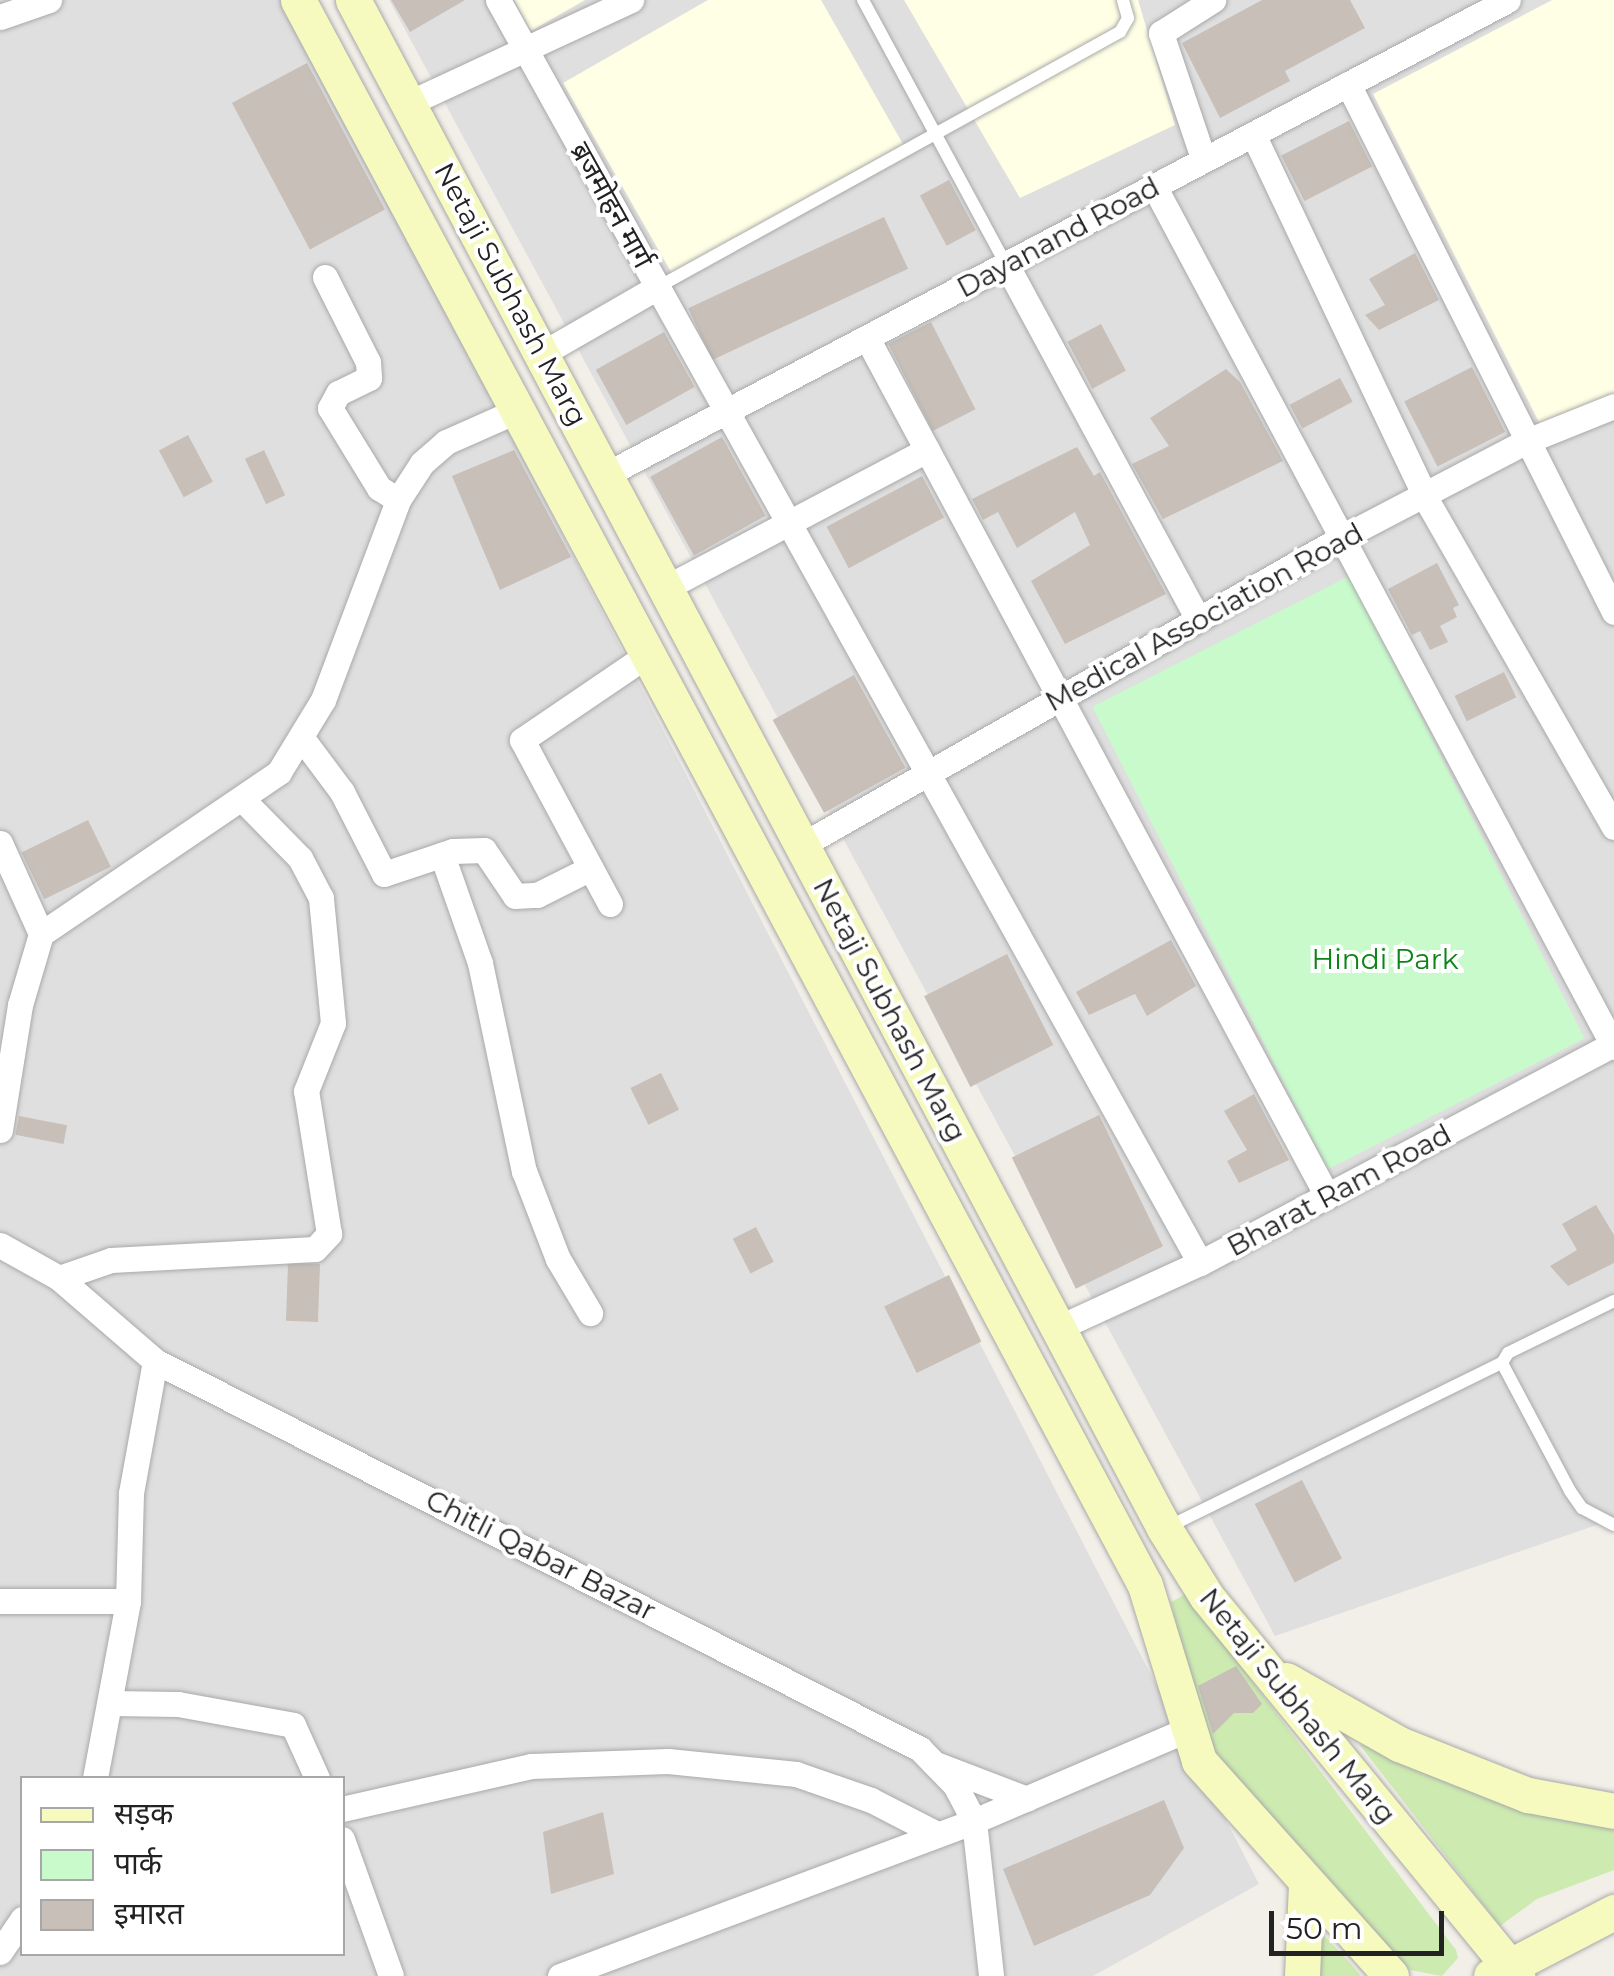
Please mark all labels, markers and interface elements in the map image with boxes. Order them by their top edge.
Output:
street label: ब्रजमोहन मार्ग [564,136,660,274]
street label: Netaji Subhash Marg [427,157,595,431]
street label: Dayanand Road [951,170,1165,304]
street label: Medical Association Road [1039,516,1369,718]
street label: Netaji Subhash Marg [806,873,974,1147]
park label: Hindi Park [1311,942,1459,976]
street label: Bharat Ram Road [1221,1117,1457,1263]
street label: Chitli Qabar Bazar [420,1482,662,1628]
street label: Netaji Subhash Marg [1193,1581,1403,1831]
legend [20,1776,345,1956]
text: सड़क [114,1795,173,1832]
text: पार्क [114,1845,162,1882]
scale bar [1274,1891,1449,1953]
text: इमारत [114,1895,184,1932]
text: 50 m [1286,1910,1363,1947]

